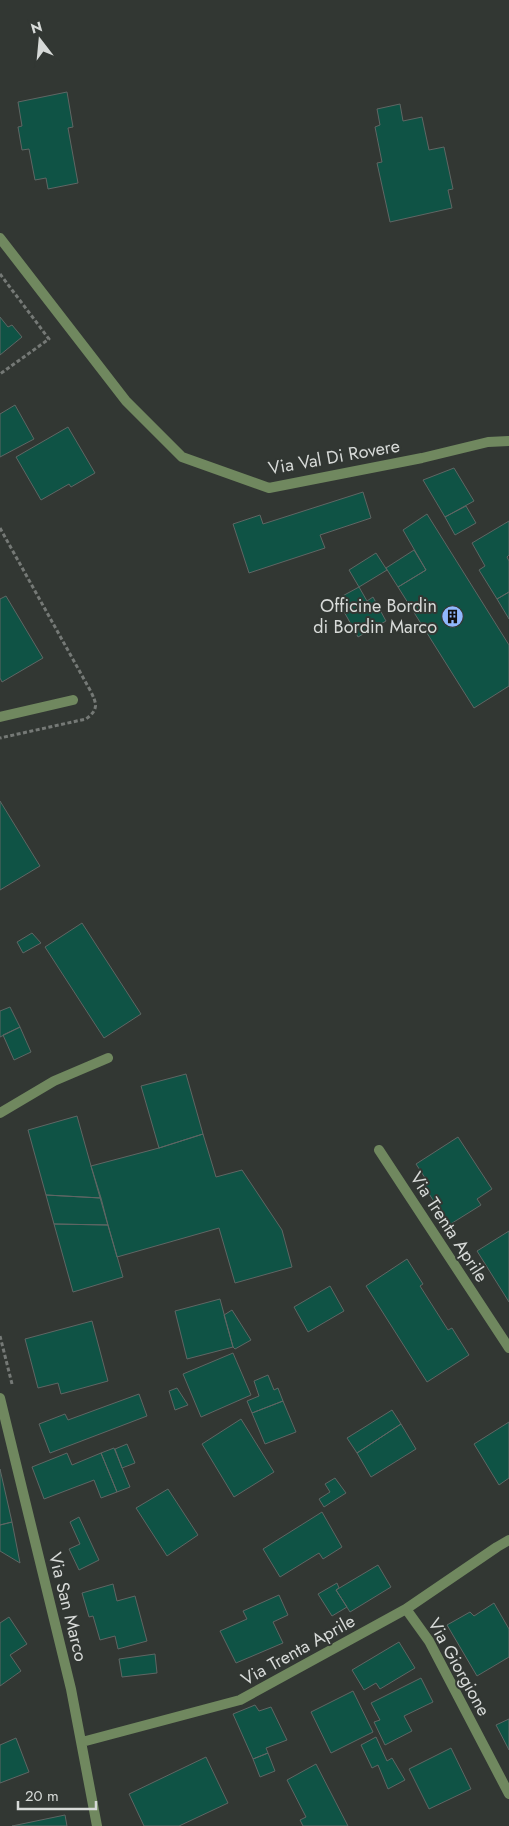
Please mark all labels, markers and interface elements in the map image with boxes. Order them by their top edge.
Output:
north arrow [15,15,65,65]
text: N [28,16,45,39]
street label: Via Val Di Rovere [266,433,402,481]
place label: Officine Bordin di Bordin Marco [313,593,437,640]
building icon: Officine Bordin di Bordin Marco [441,604,465,628]
street label: Via Trenta Aprile [404,1167,494,1287]
street label: Via San Marco [42,1550,94,1664]
street label: Via Trenta Aprile [236,1608,360,1692]
street label: Via Giorgione [421,1613,497,1721]
scale bar [18,1778,95,1810]
text: 20 m [25,1785,59,1807]

